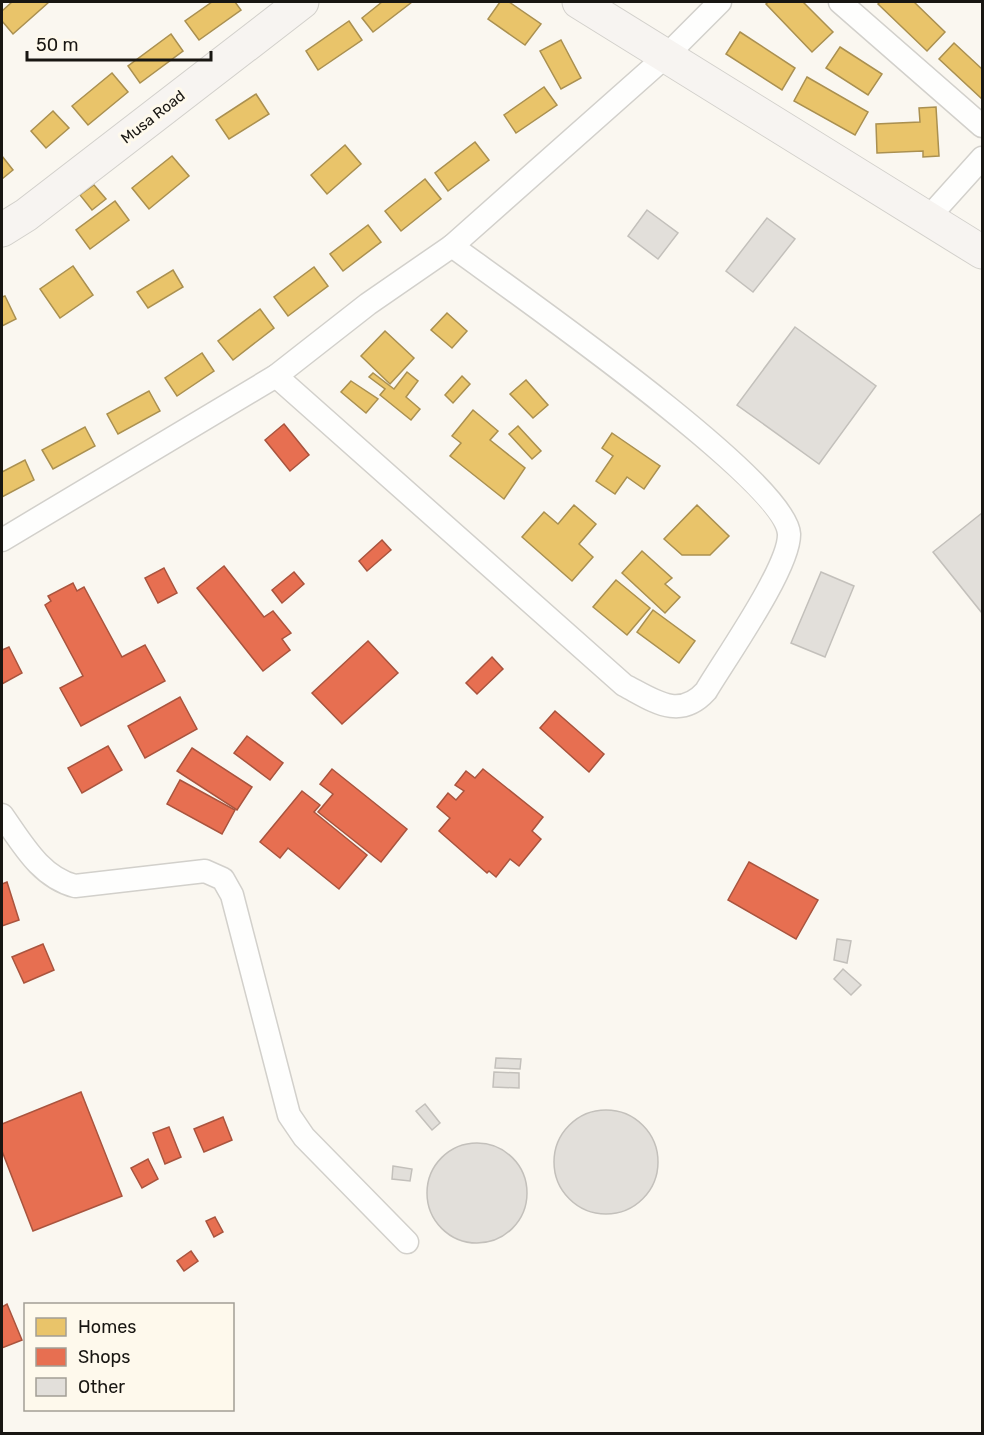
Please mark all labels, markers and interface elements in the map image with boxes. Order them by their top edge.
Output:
scale bar [27,24,212,62]
text: 50 m [36,34,79,56]
street label: Musa Road [117,86,189,148]
legend [24,1303,234,1411]
text: Homes [78,1316,136,1338]
text: Shops [78,1346,130,1368]
text: Other [78,1376,125,1398]

